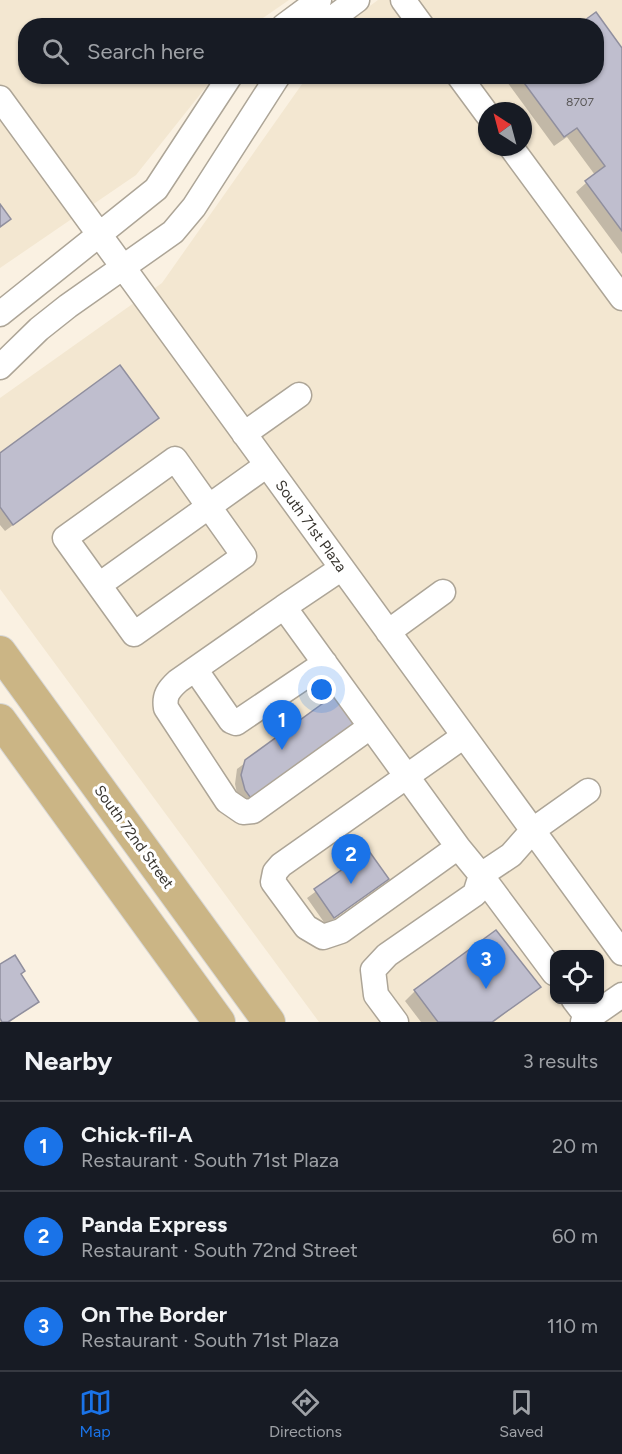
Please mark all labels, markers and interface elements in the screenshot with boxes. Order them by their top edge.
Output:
search box [18,18,604,84]
icon: search [39,35,72,68]
text: Search here [87,38,205,65]
house number: 8707 [566,95,595,109]
north arrow [478,102,532,156]
street label: South 71st Plaza [272,476,350,576]
your location [307,675,336,704]
pin: 1 [262,700,302,750]
street label: South 72nd Street [90,782,178,892]
pin: 2 [332,834,370,884]
pin: 3 [466,940,506,989]
map controls [550,950,604,1004]
button: locate [550,950,604,1004]
text: Nearby [24,1045,112,1077]
text: 3 results [523,1049,598,1073]
text: Chick-fil-A [81,1121,193,1148]
text: 1 [39,1134,48,1158]
text: 20 m [552,1134,598,1158]
text: Restaurant · South 71st Plaza [81,1148,339,1172]
text: Panda Express [81,1211,227,1238]
text: 2 [38,1224,49,1248]
text: 60 m [552,1224,598,1248]
text: Restaurant · South 72nd Street [81,1238,358,1262]
text: On The Border [81,1301,227,1328]
text: 3 [38,1314,49,1338]
text: 110 m [547,1314,598,1338]
text: Restaurant · South 71st Plaza [81,1328,339,1352]
tab: Map [79,1386,112,1441]
tab: Directions [269,1386,342,1441]
tab: Saved [499,1386,543,1441]

